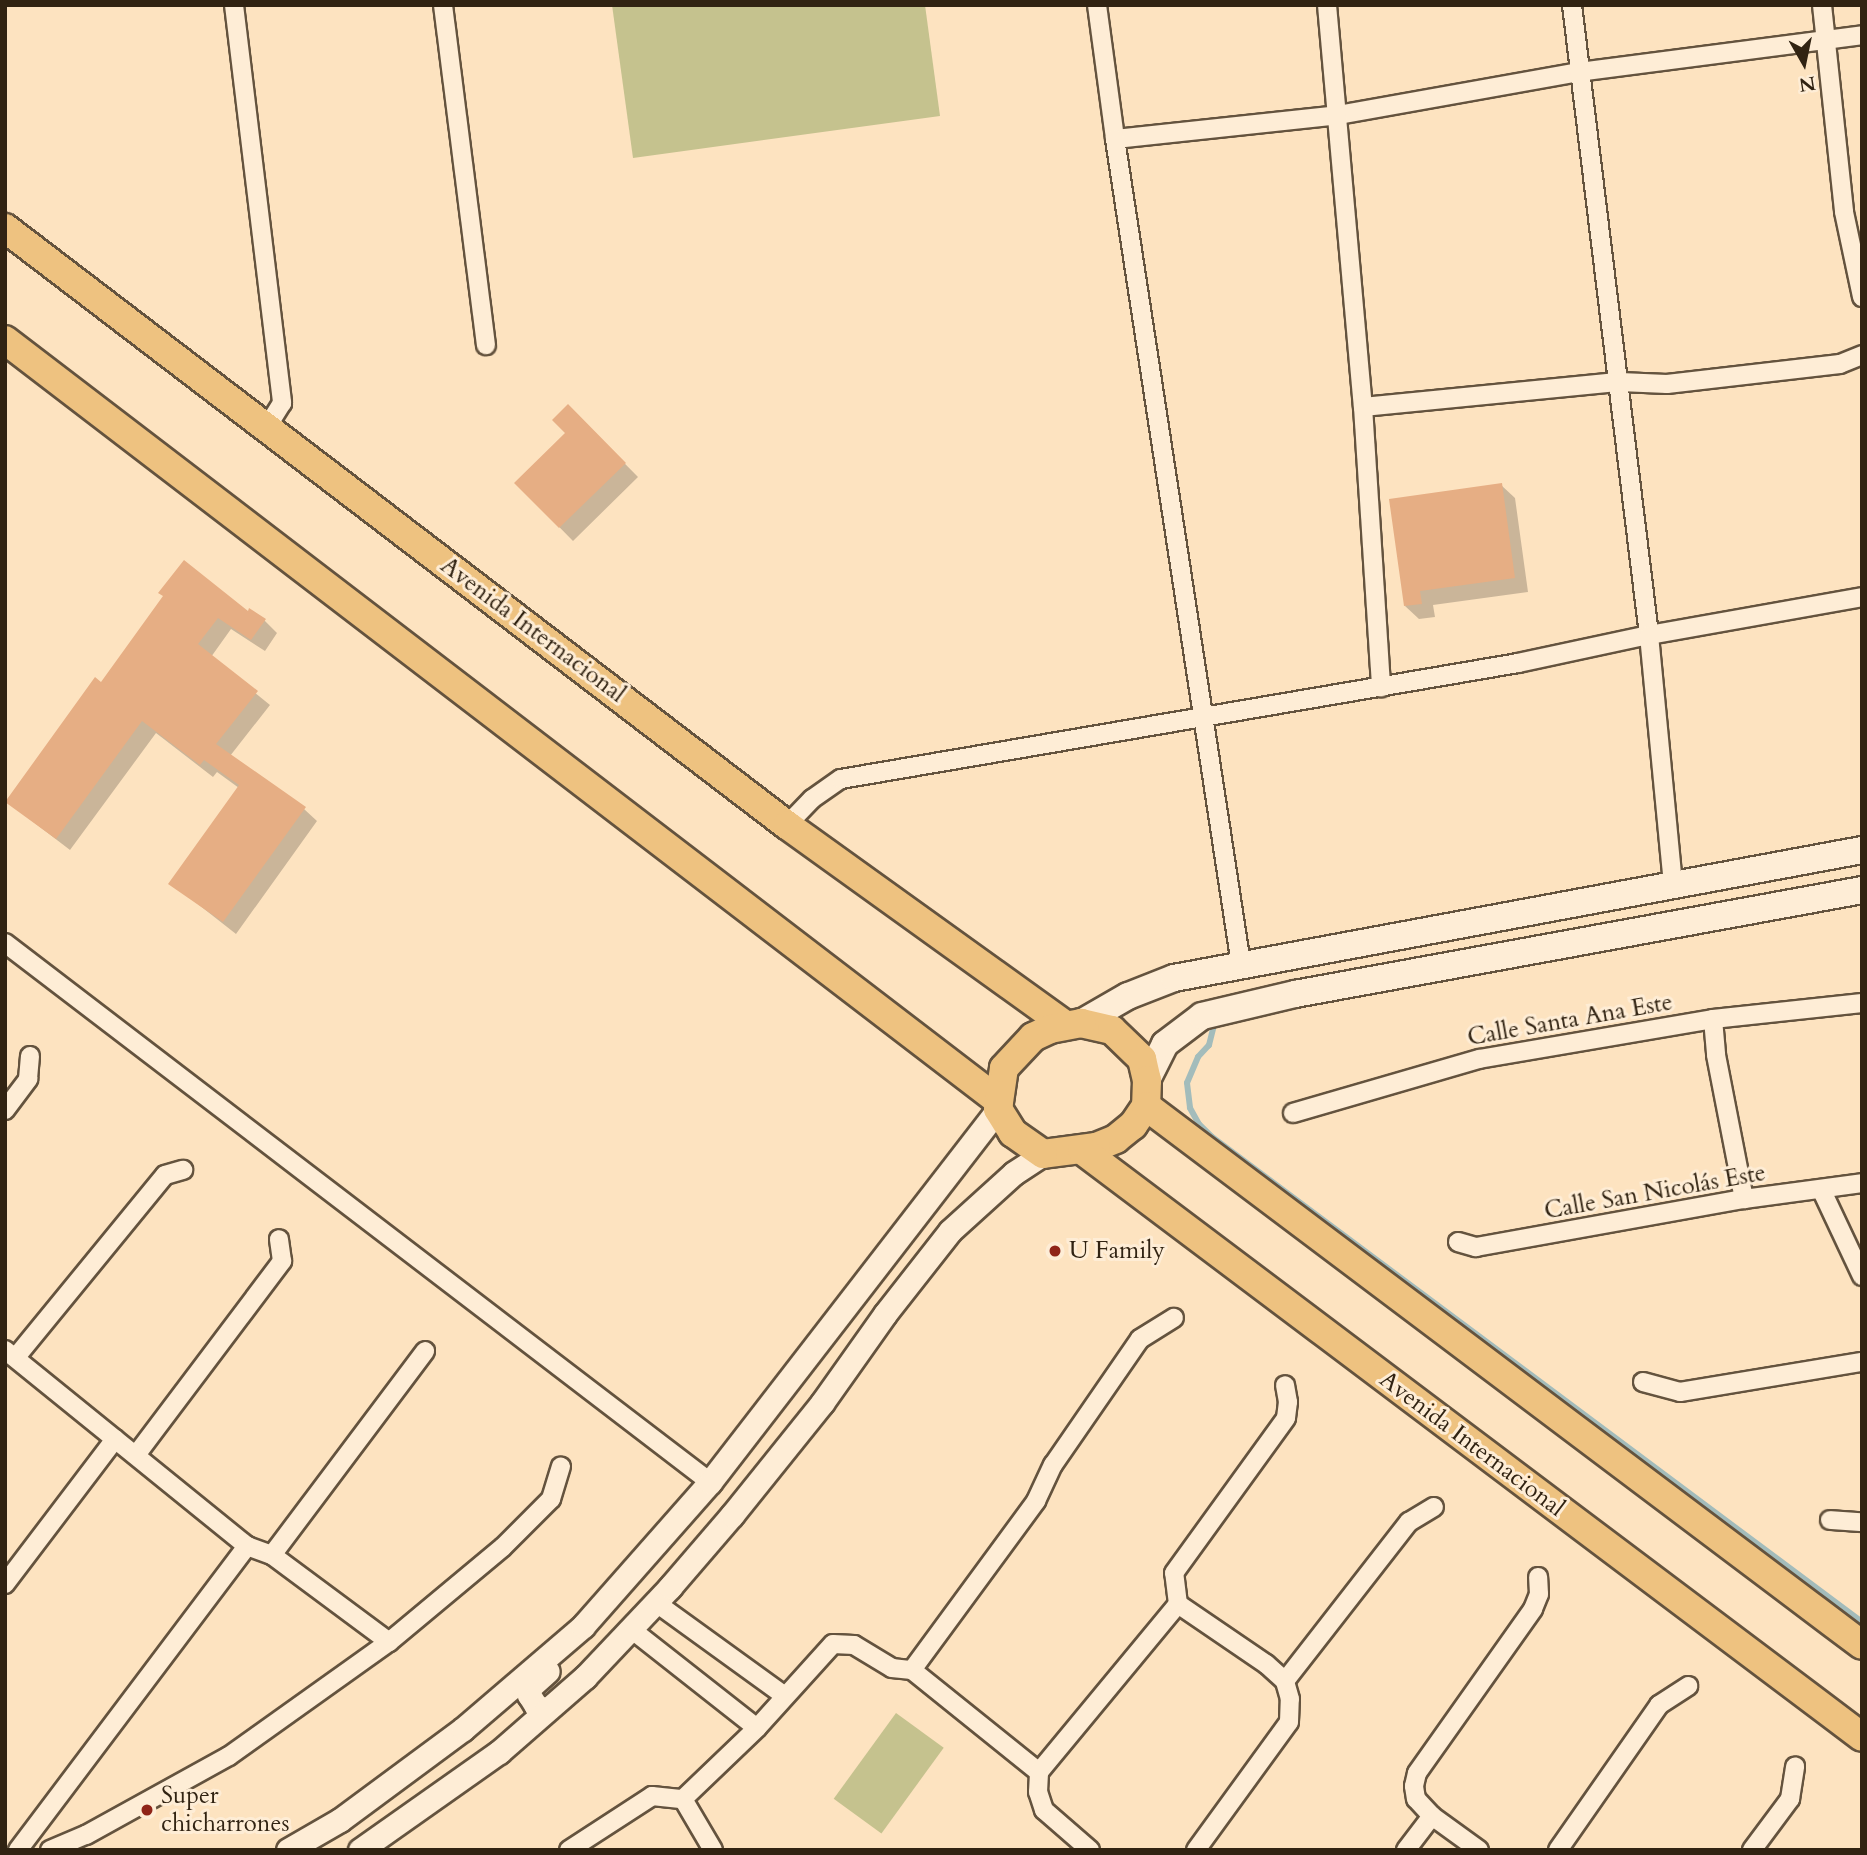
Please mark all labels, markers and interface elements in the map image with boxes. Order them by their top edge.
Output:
north arrow [1769,28,1839,98]
text: N [1797,70,1817,98]
street label: Avenida Internacional [435,551,631,709]
street label: Calle Santa Ana Este [1465,988,1675,1052]
street label: Calle San Nicolás Este [1542,1158,1768,1226]
place label: U Family [1069,1237,1165,1265]
marker: U Family [1047,1243,1063,1259]
street label: Avenida Internacional [1374,1365,1570,1523]
place label: Super chicharrones [161,1782,289,1838]
marker: Super chicharrones [139,1802,155,1818]

